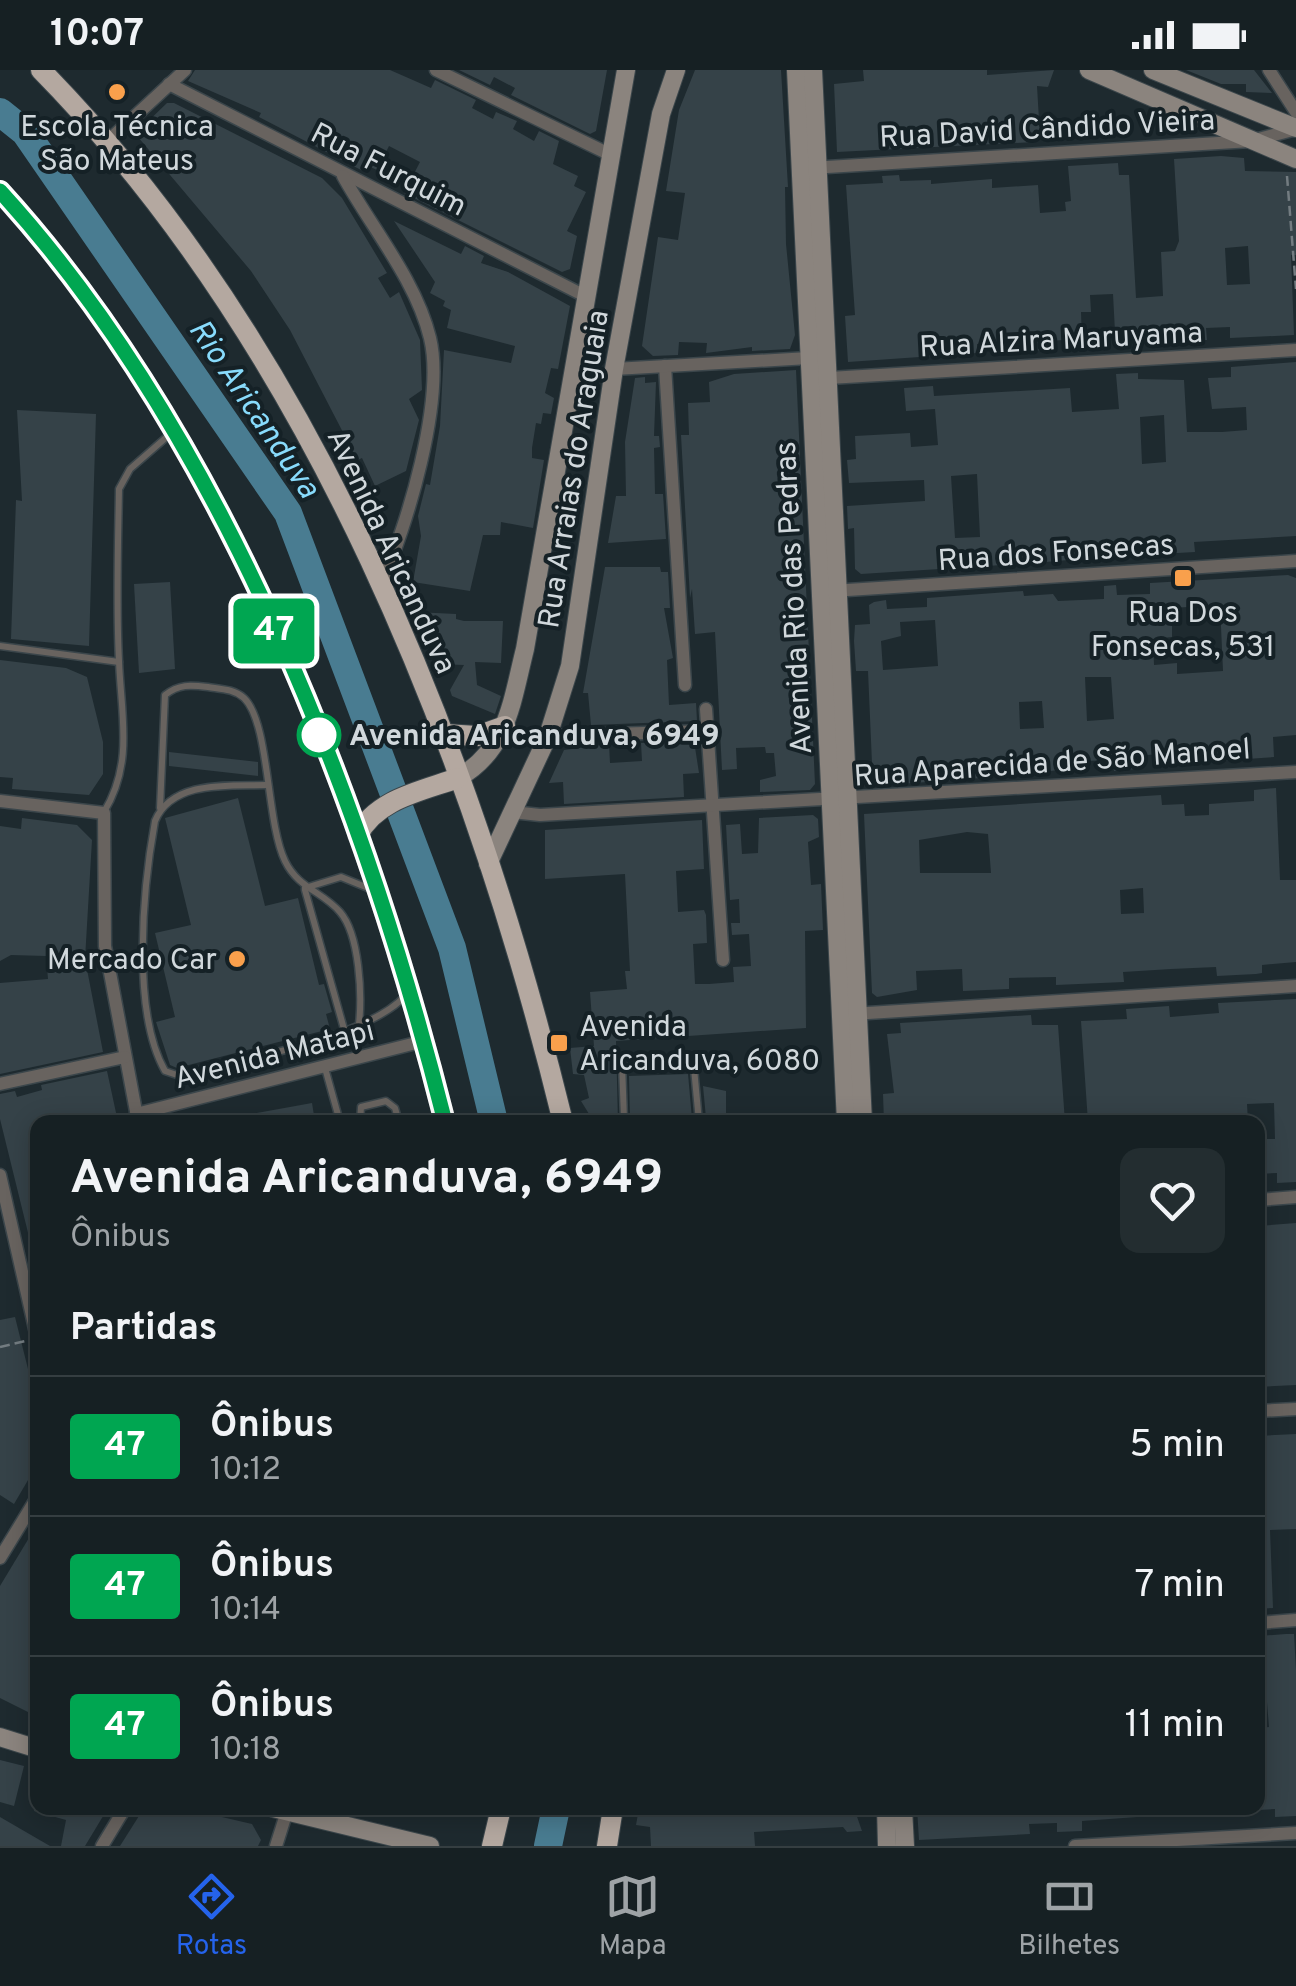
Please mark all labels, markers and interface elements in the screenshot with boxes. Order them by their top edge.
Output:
text: 10:07 [50,11,144,60]
marker: Escola Técnica São Mateus [106,81,128,103]
street label: Rua David Cândido Vieira [878,103,1216,158]
place label: Escola Técnica São Mateus [20,110,214,181]
street label: Rua Furquim [304,116,472,226]
street label: Rua Arraias do Araguaia [532,308,619,631]
water label: Rio Aricanduva [178,313,327,507]
street label: Rua Alzira Maruyama [918,316,1204,367]
street label: Avenida Aricanduva [317,424,463,680]
street label: Avenida Rio das Pedras [769,440,822,755]
street label: Rua dos Fonsecas [937,528,1176,581]
marker: Rua Dos Fonsecas, 531 [1172,567,1194,589]
place label: Rua Dos Fonsecas, 531 [1091,596,1275,667]
line badge: 47 [229,598,319,664]
text: 47 [253,609,295,653]
marker: Avenida Aricanduva, 6949 [298,714,340,756]
place label: Avenida Aricanduva, 6949 [349,719,720,756]
street label: Rua Aparecida de São Manoel [853,732,1252,797]
place label: Mercado Car [47,943,217,980]
marker: Mercado Car [226,948,248,970]
place label: Avenida Aricanduva, 6080 [579,1010,820,1081]
street label: Avenida Matapi [171,1014,379,1099]
marker: Avenida Aricanduva, 6080 [548,1032,570,1054]
button: heart [1120,1148,1225,1253]
text: Avenida Aricanduva, 6949 [70,1150,663,1210]
text: Ônibus [70,1218,171,1258]
text: Partidas [70,1305,218,1354]
text: Ônibus [210,1402,334,1451]
text: 5 min [1129,1422,1225,1471]
text: 47 [104,1424,146,1468]
text: 10:12 [210,1451,281,1491]
text: Ônibus [210,1542,334,1591]
text: 7 min [1135,1562,1225,1611]
text: 47 [104,1564,146,1608]
text: 10:14 [210,1591,281,1631]
text: Ônibus [210,1682,334,1731]
text: 11 min [1124,1702,1225,1751]
text: 47 [104,1704,146,1748]
text: 10:18 [210,1731,281,1771]
tab: Rotas [176,1869,247,1965]
tab: Mapa [599,1869,667,1965]
tab: Bilhetes [1018,1869,1120,1965]

